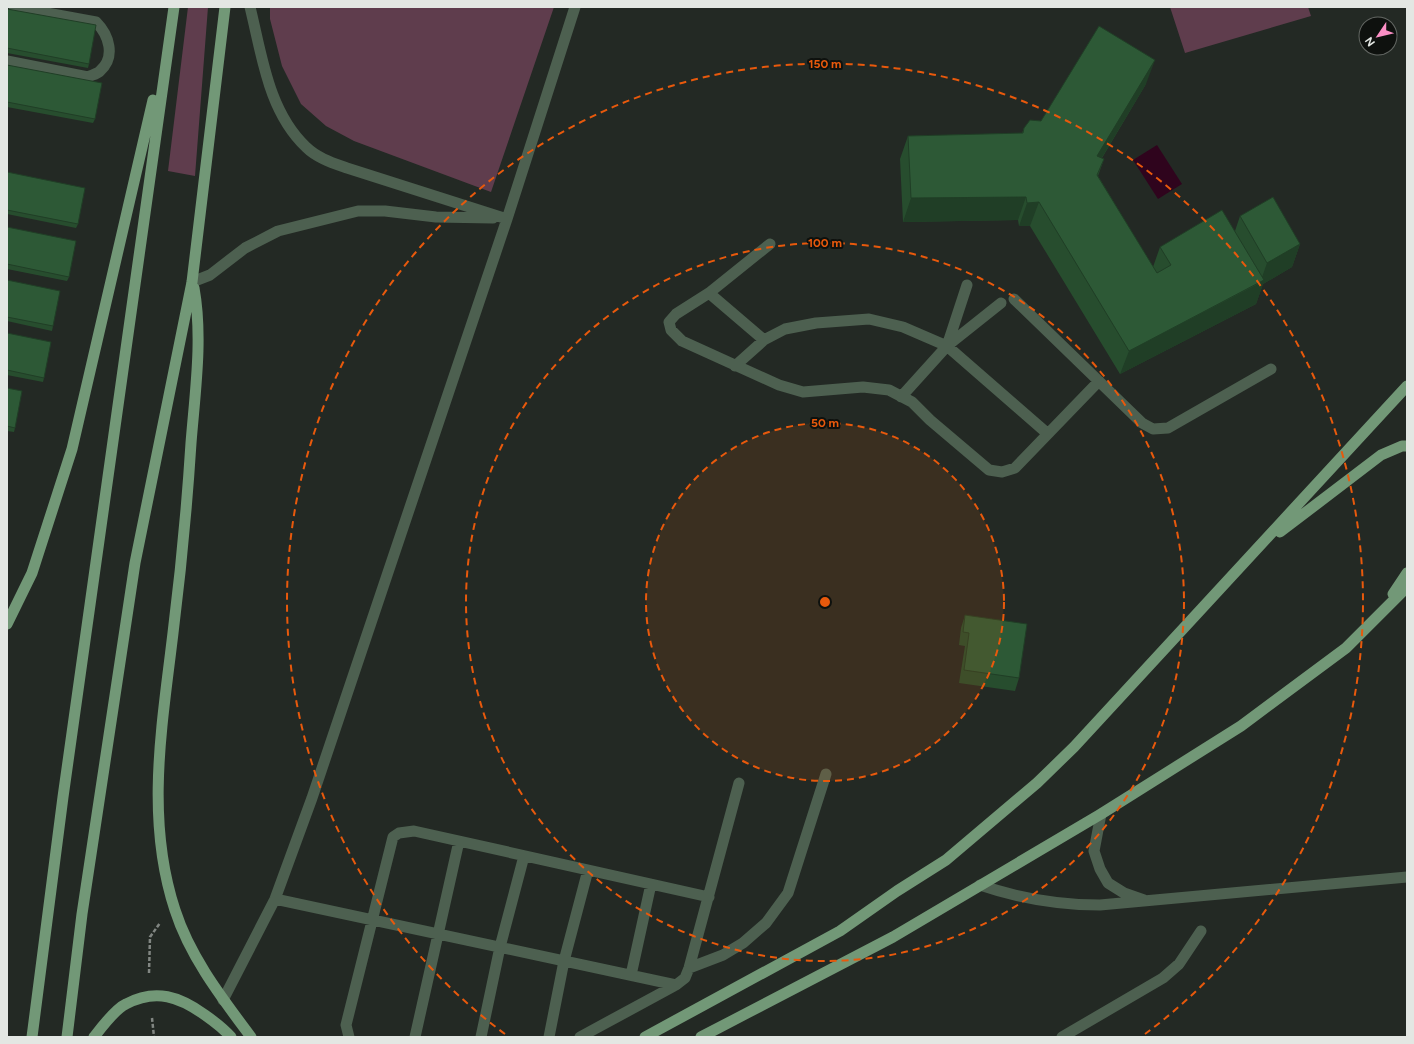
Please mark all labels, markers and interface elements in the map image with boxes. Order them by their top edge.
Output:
north arrow [1358,16,1398,56]
text: N [1362,34,1378,49]
text: 150 m [808,57,842,71]
text: 100 m [808,236,842,250]
text: 50 m [811,416,839,430]
centre of rings [818,595,832,609]

